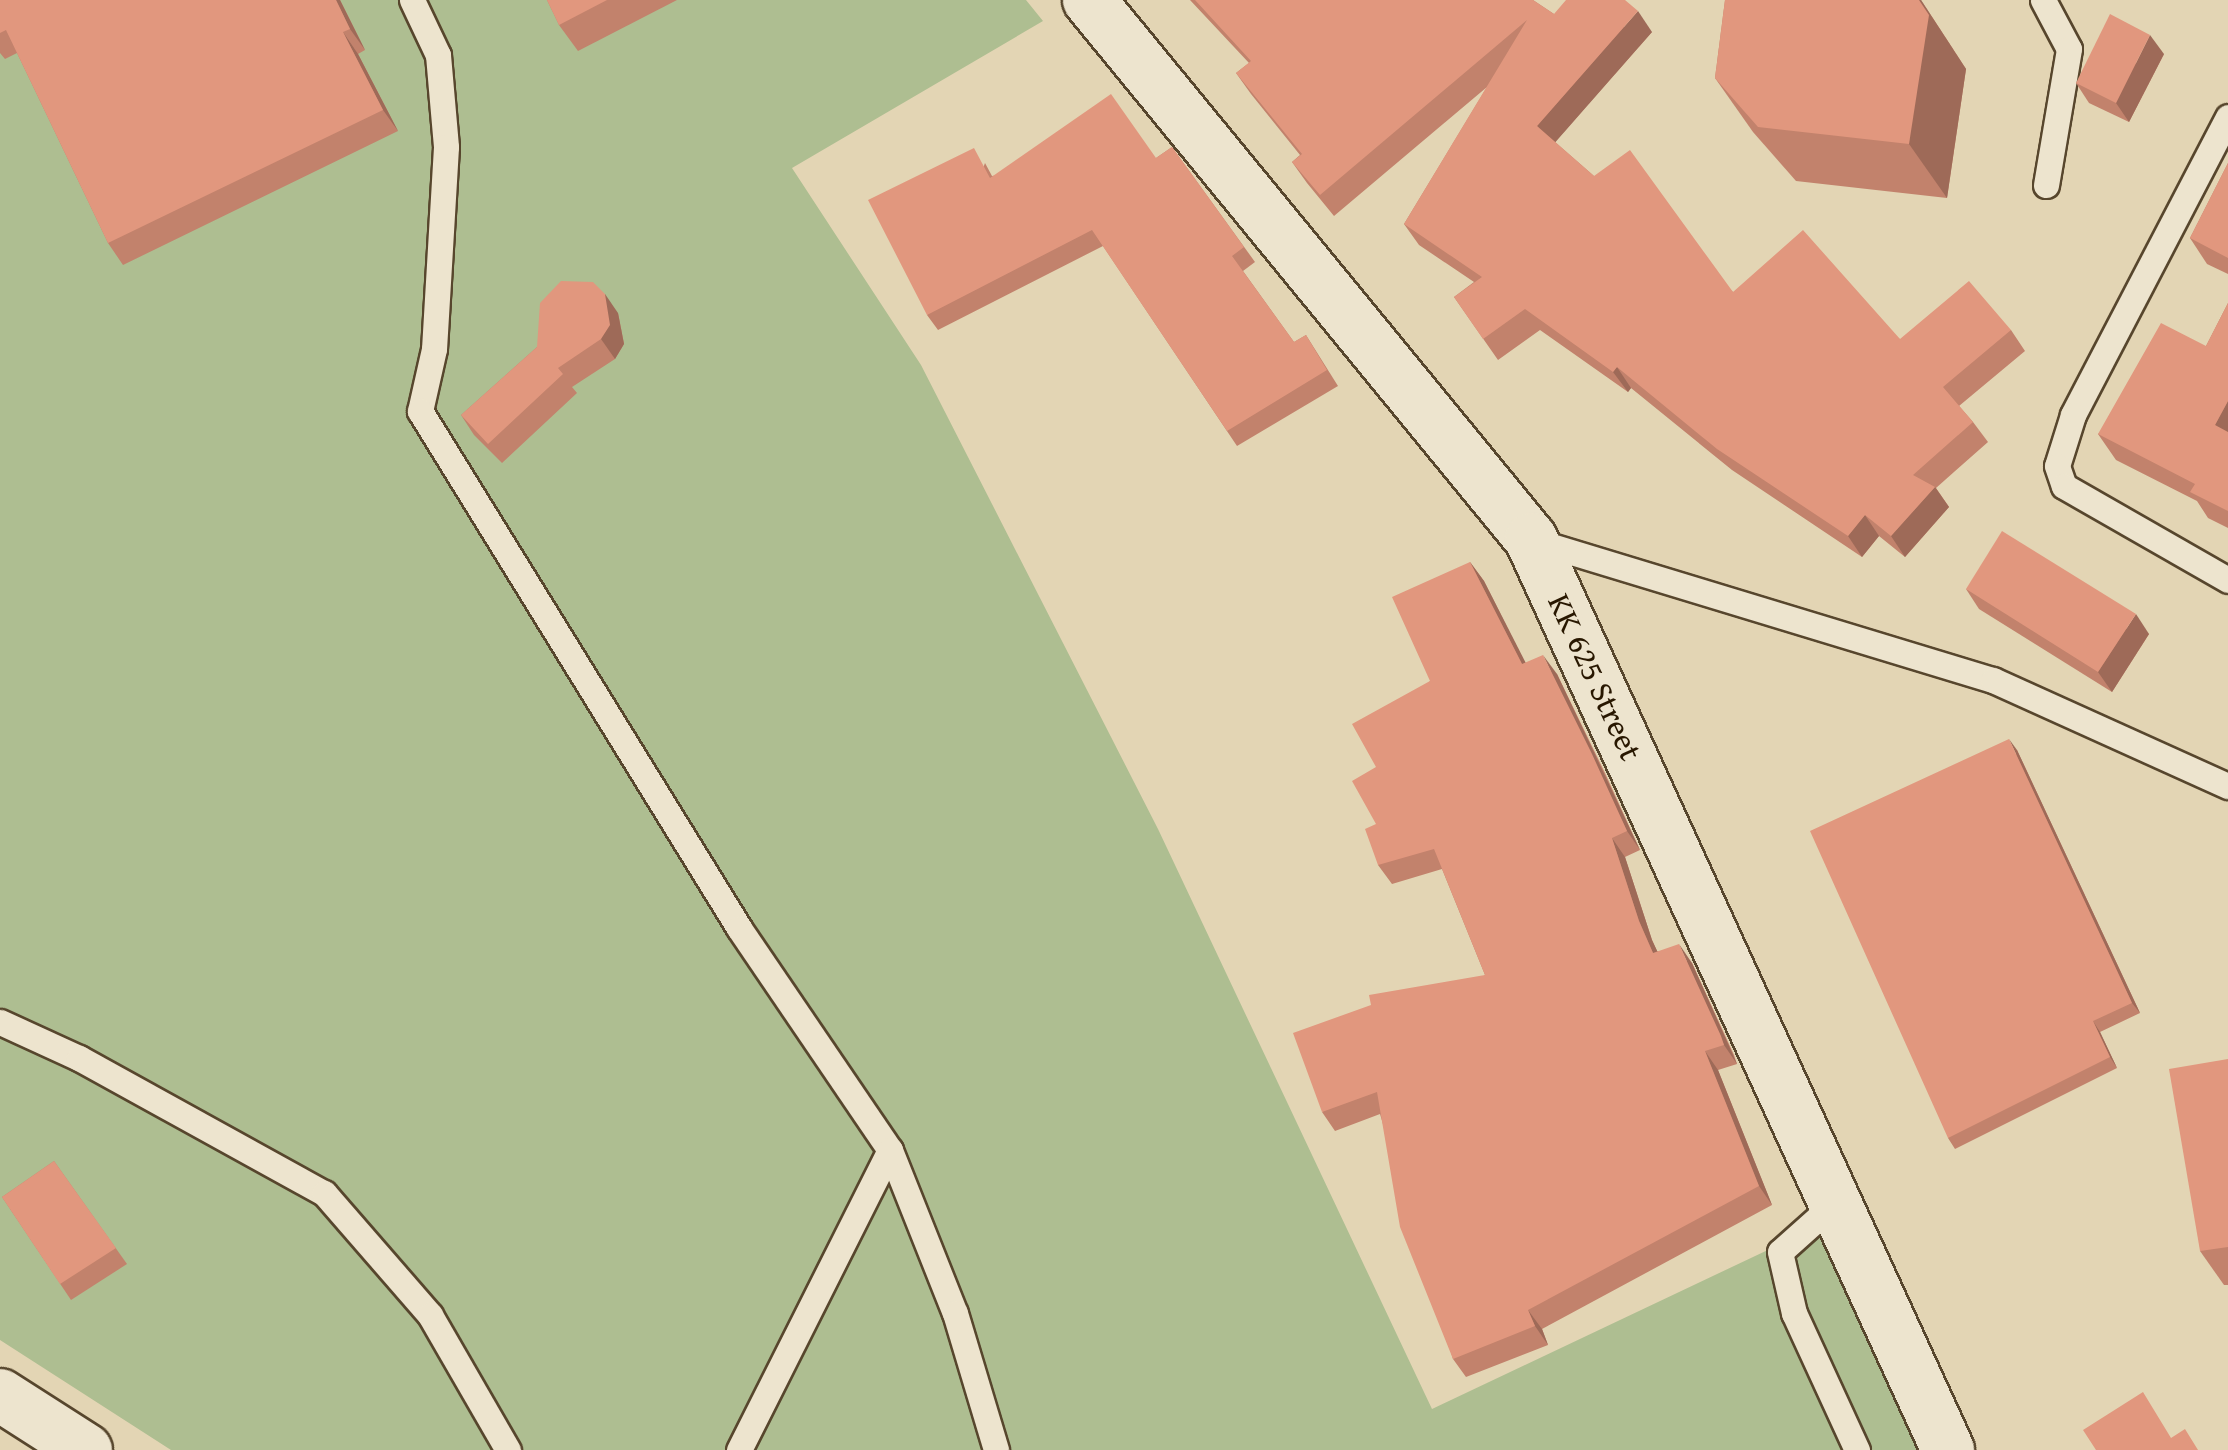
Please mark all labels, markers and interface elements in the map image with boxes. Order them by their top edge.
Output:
street label: KK 625 Street [1540,588,1650,766]

